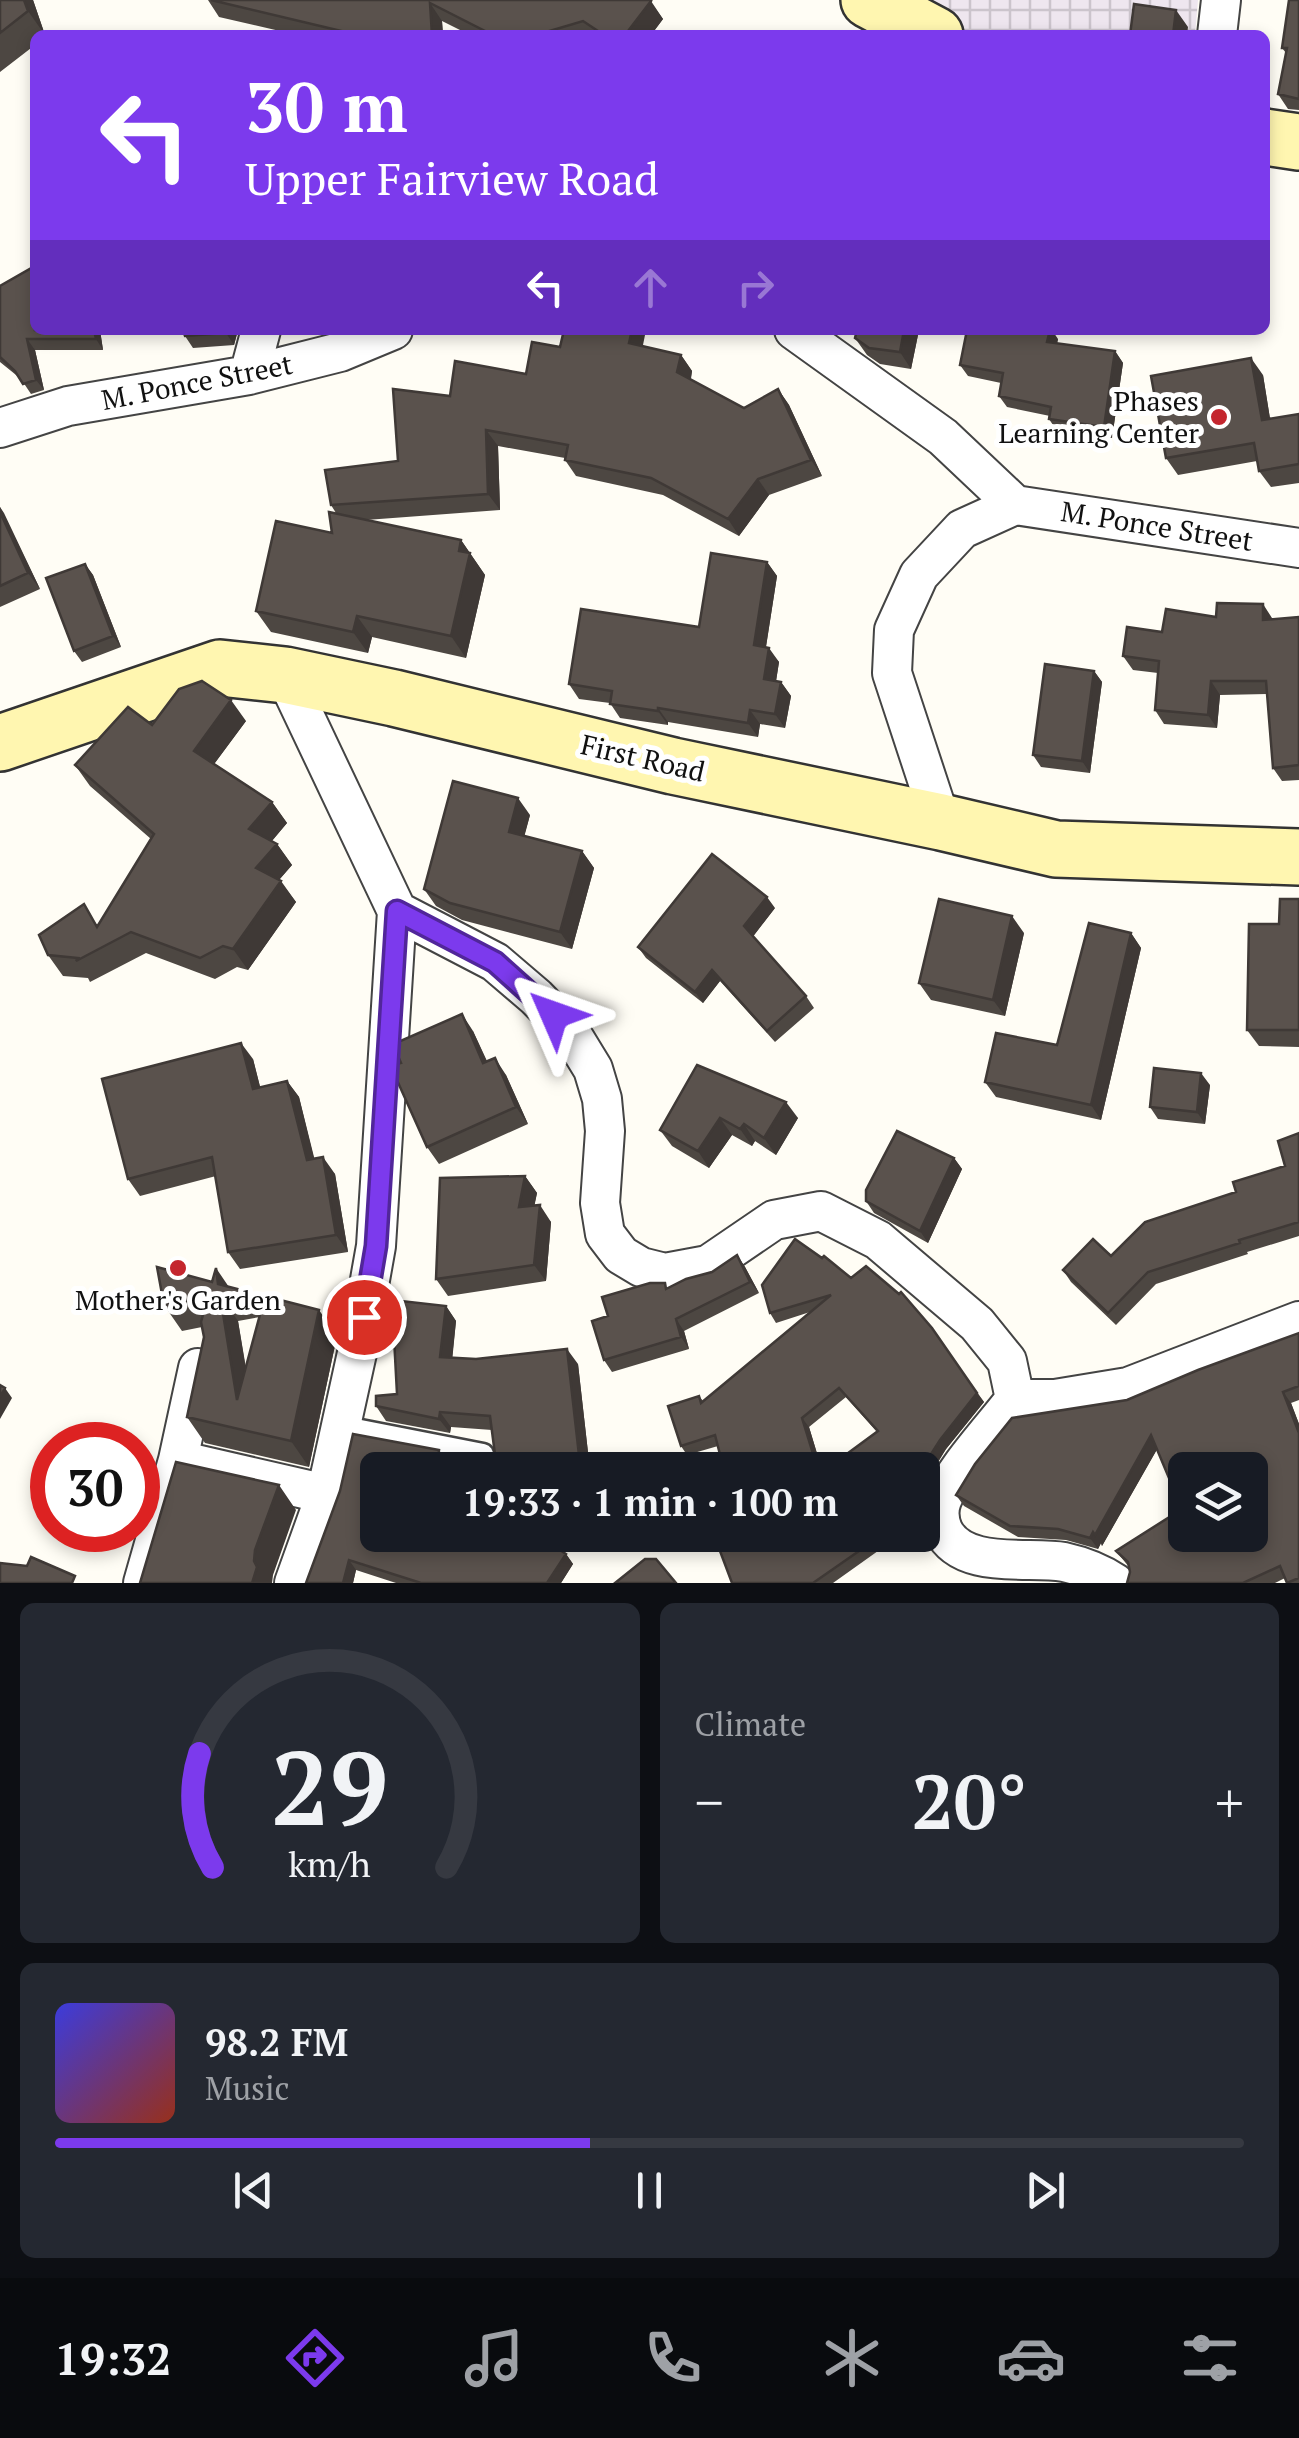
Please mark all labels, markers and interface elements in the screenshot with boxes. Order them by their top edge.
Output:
text: 30 m [245,59,408,152]
icon: left [80,70,210,200]
text: Upper Fairview Road [245,148,659,208]
icon: left [518,260,573,315]
icon: ahead [623,260,678,315]
icon: right [728,260,783,315]
street label: M. Ponce Street [98,345,296,418]
place label: Phases Learning Center [998,382,1199,451]
marker: Phases Learning Center [1208,406,1230,428]
street label: M. Ponce Street [1058,492,1256,559]
street label: First Road [577,725,709,790]
position arrow [502,963,606,1067]
marker: Mother's Garden [167,1257,189,1279]
pin [322,1275,407,1360]
place label: Mother's Garden [75,1281,281,1318]
icon: arrive [337,1290,392,1345]
speed limit sign: 30 [30,1422,160,1552]
map controls [1168,1452,1268,1552]
button: layers [1168,1452,1268,1552]
text: 19:33 · 1 min · 100 m [462,1477,838,1527]
text: Climate [695,1703,806,1745]
text: 29 [271,1717,389,1855]
text: 20° [911,1751,1027,1850]
text: − [695,1765,724,1838]
text: + [1215,1765,1244,1838]
text: km/h [288,1840,371,1887]
text: 98.2 FM [205,2017,348,2067]
text: Music [205,2067,290,2109]
icon: previous [226,2163,281,2218]
icon: pause [622,2163,677,2218]
icon: next [1018,2163,1073,2218]
icon: directions [280,2323,350,2393]
icon: music [459,2323,529,2393]
icon: phone [638,2323,708,2393]
icon: climate [817,2323,887,2393]
icon: car [996,2323,1066,2393]
icon: filters [1175,2323,1245,2393]
text: 19:32 [54,2328,172,2388]

